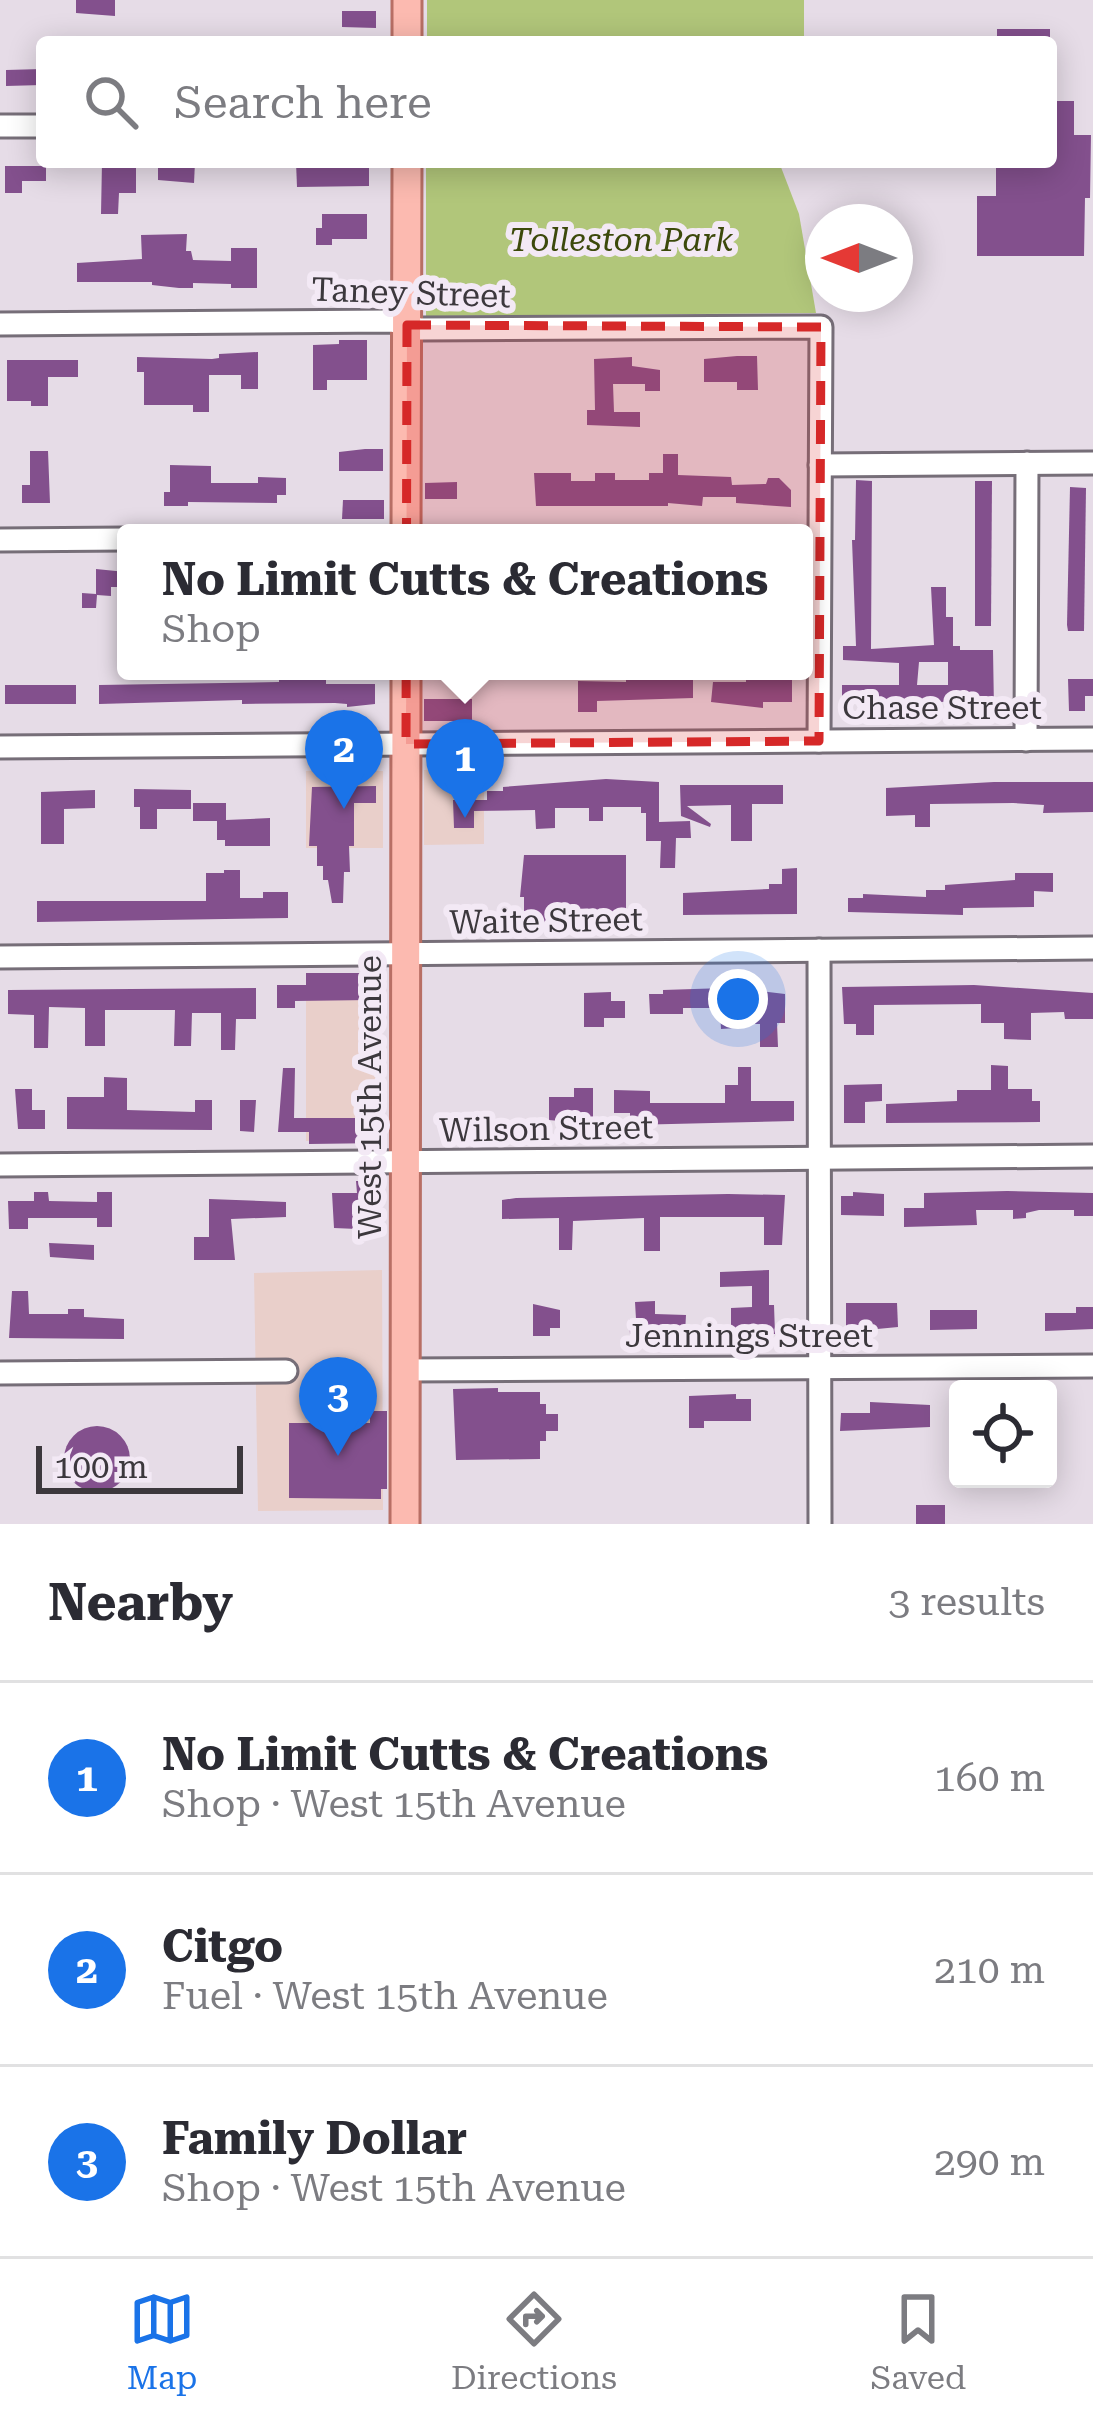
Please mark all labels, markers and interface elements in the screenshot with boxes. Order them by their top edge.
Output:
search box [36,36,1057,168]
icon: search [78,69,144,135]
text: Search here [174,76,432,129]
north arrow [805,204,913,312]
park label: Tolleston Park [509,220,733,259]
street label: Taney Street [311,270,511,315]
popup [117,524,813,680]
text: No Limit Cutts & Creations [162,553,768,606]
text: Shop [162,606,261,652]
street label: Chase Street [842,688,1042,727]
pin: 2 [305,710,383,809]
pin: 1 [426,719,504,818]
street label: Waite Street [449,899,643,942]
street label: West 15th Avenue [350,955,389,1239]
your location [708,969,768,1029]
street label: Wilson Street [439,1107,653,1150]
street label: Jennings Street [625,1316,873,1355]
pin: 3 [299,1357,377,1456]
map controls [949,1380,1057,1488]
button: locate [949,1380,1057,1488]
scale bar [36,1440,243,1493]
text: 100 m [54,1447,148,1486]
text: Nearby [48,1573,233,1632]
text: 3 results [888,1579,1045,1625]
text: No Limit Cutts & Creations [162,1728,768,1781]
text: 1 [76,1755,98,1801]
text: 160 m [934,1755,1045,1801]
text: Shop · West 15th Avenue [162,1781,626,1827]
text: Citgo [162,1920,283,1973]
text: 2 [76,1947,98,1993]
text: 210 m [934,1947,1045,1993]
text: Fuel · West 15th Avenue [162,1973,608,2019]
text: Family Dollar [162,2112,467,2165]
text: 3 [76,2139,98,2185]
text: 290 m [934,2139,1045,2185]
text: Shop · West 15th Avenue [162,2165,626,2211]
tab: Map [127,2286,197,2397]
tab: Directions [451,2286,617,2397]
tab: Saved [871,2286,966,2397]

